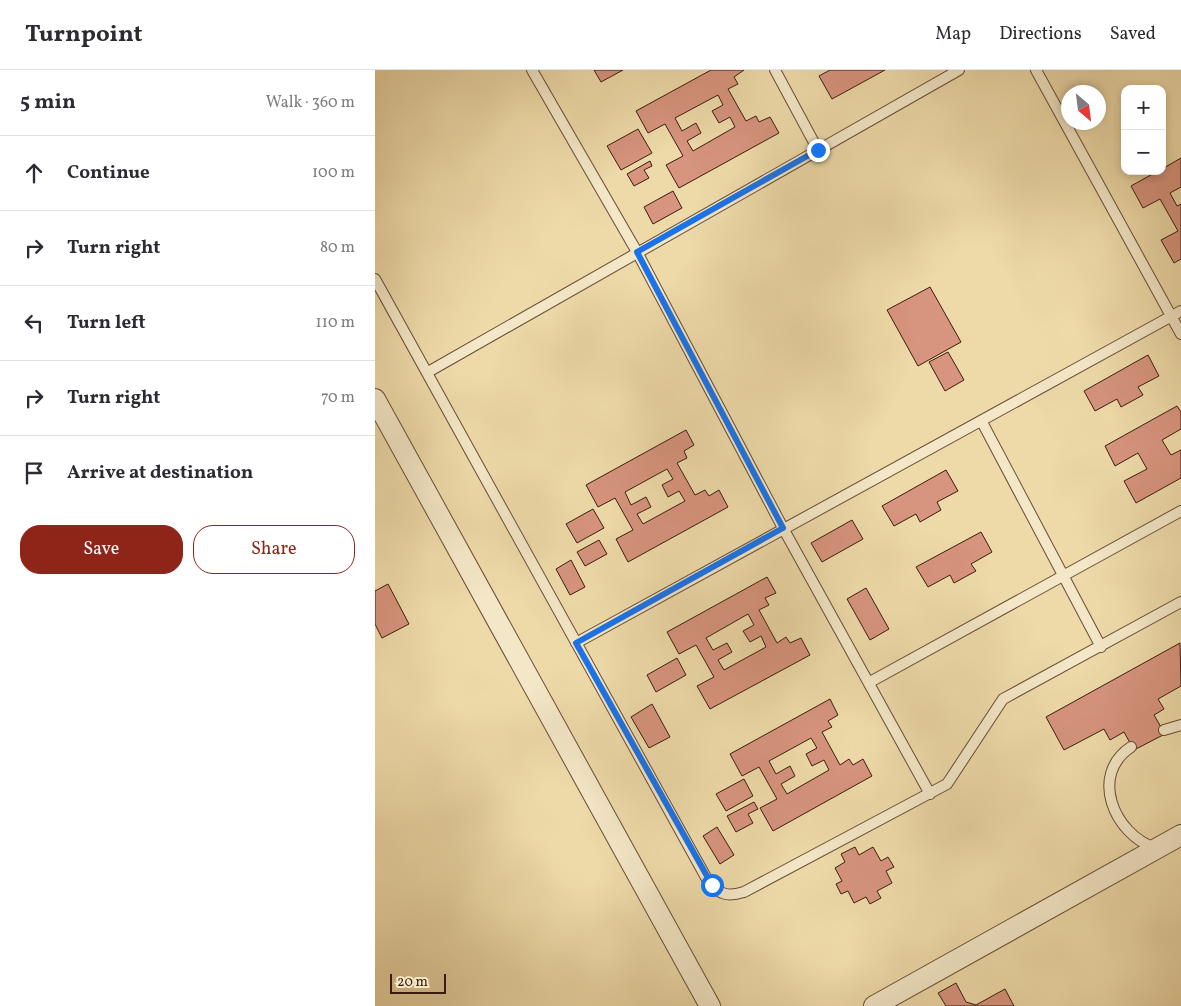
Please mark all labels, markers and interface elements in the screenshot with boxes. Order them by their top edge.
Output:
text: Turnpoint [25,18,143,52]
text: Map [935,22,971,47]
text: Directions [999,22,1082,47]
text: Saved [1110,22,1156,47]
north arrow [1061,85,1106,130]
map controls [1121,85,1166,175]
button: + [1121,85,1166,130]
text: 5 min [20,88,76,117]
text: Walk · 360 m [266,92,355,114]
button: − [1121,130,1166,175]
route end [807,139,830,162]
icon: ahead [20,159,48,187]
text: Continue [67,160,150,186]
text: 100 m [312,162,355,184]
icon: right [20,234,48,262]
text: Turn right [67,235,160,261]
text: 80 m [320,237,355,259]
icon: left [20,309,48,337]
text: Turn left [67,310,146,336]
text: 110 m [316,312,355,334]
icon: right [20,384,48,412]
text: Turn right [67,385,160,411]
text: 70 m [321,387,355,409]
icon: arrive [20,459,48,487]
text: Arrive at destination [67,460,253,486]
button: Save [20,525,183,574]
button: Share [193,525,355,574]
route start [701,874,724,897]
scale bar [390,971,446,994]
text: 20 m [397,973,428,992]

